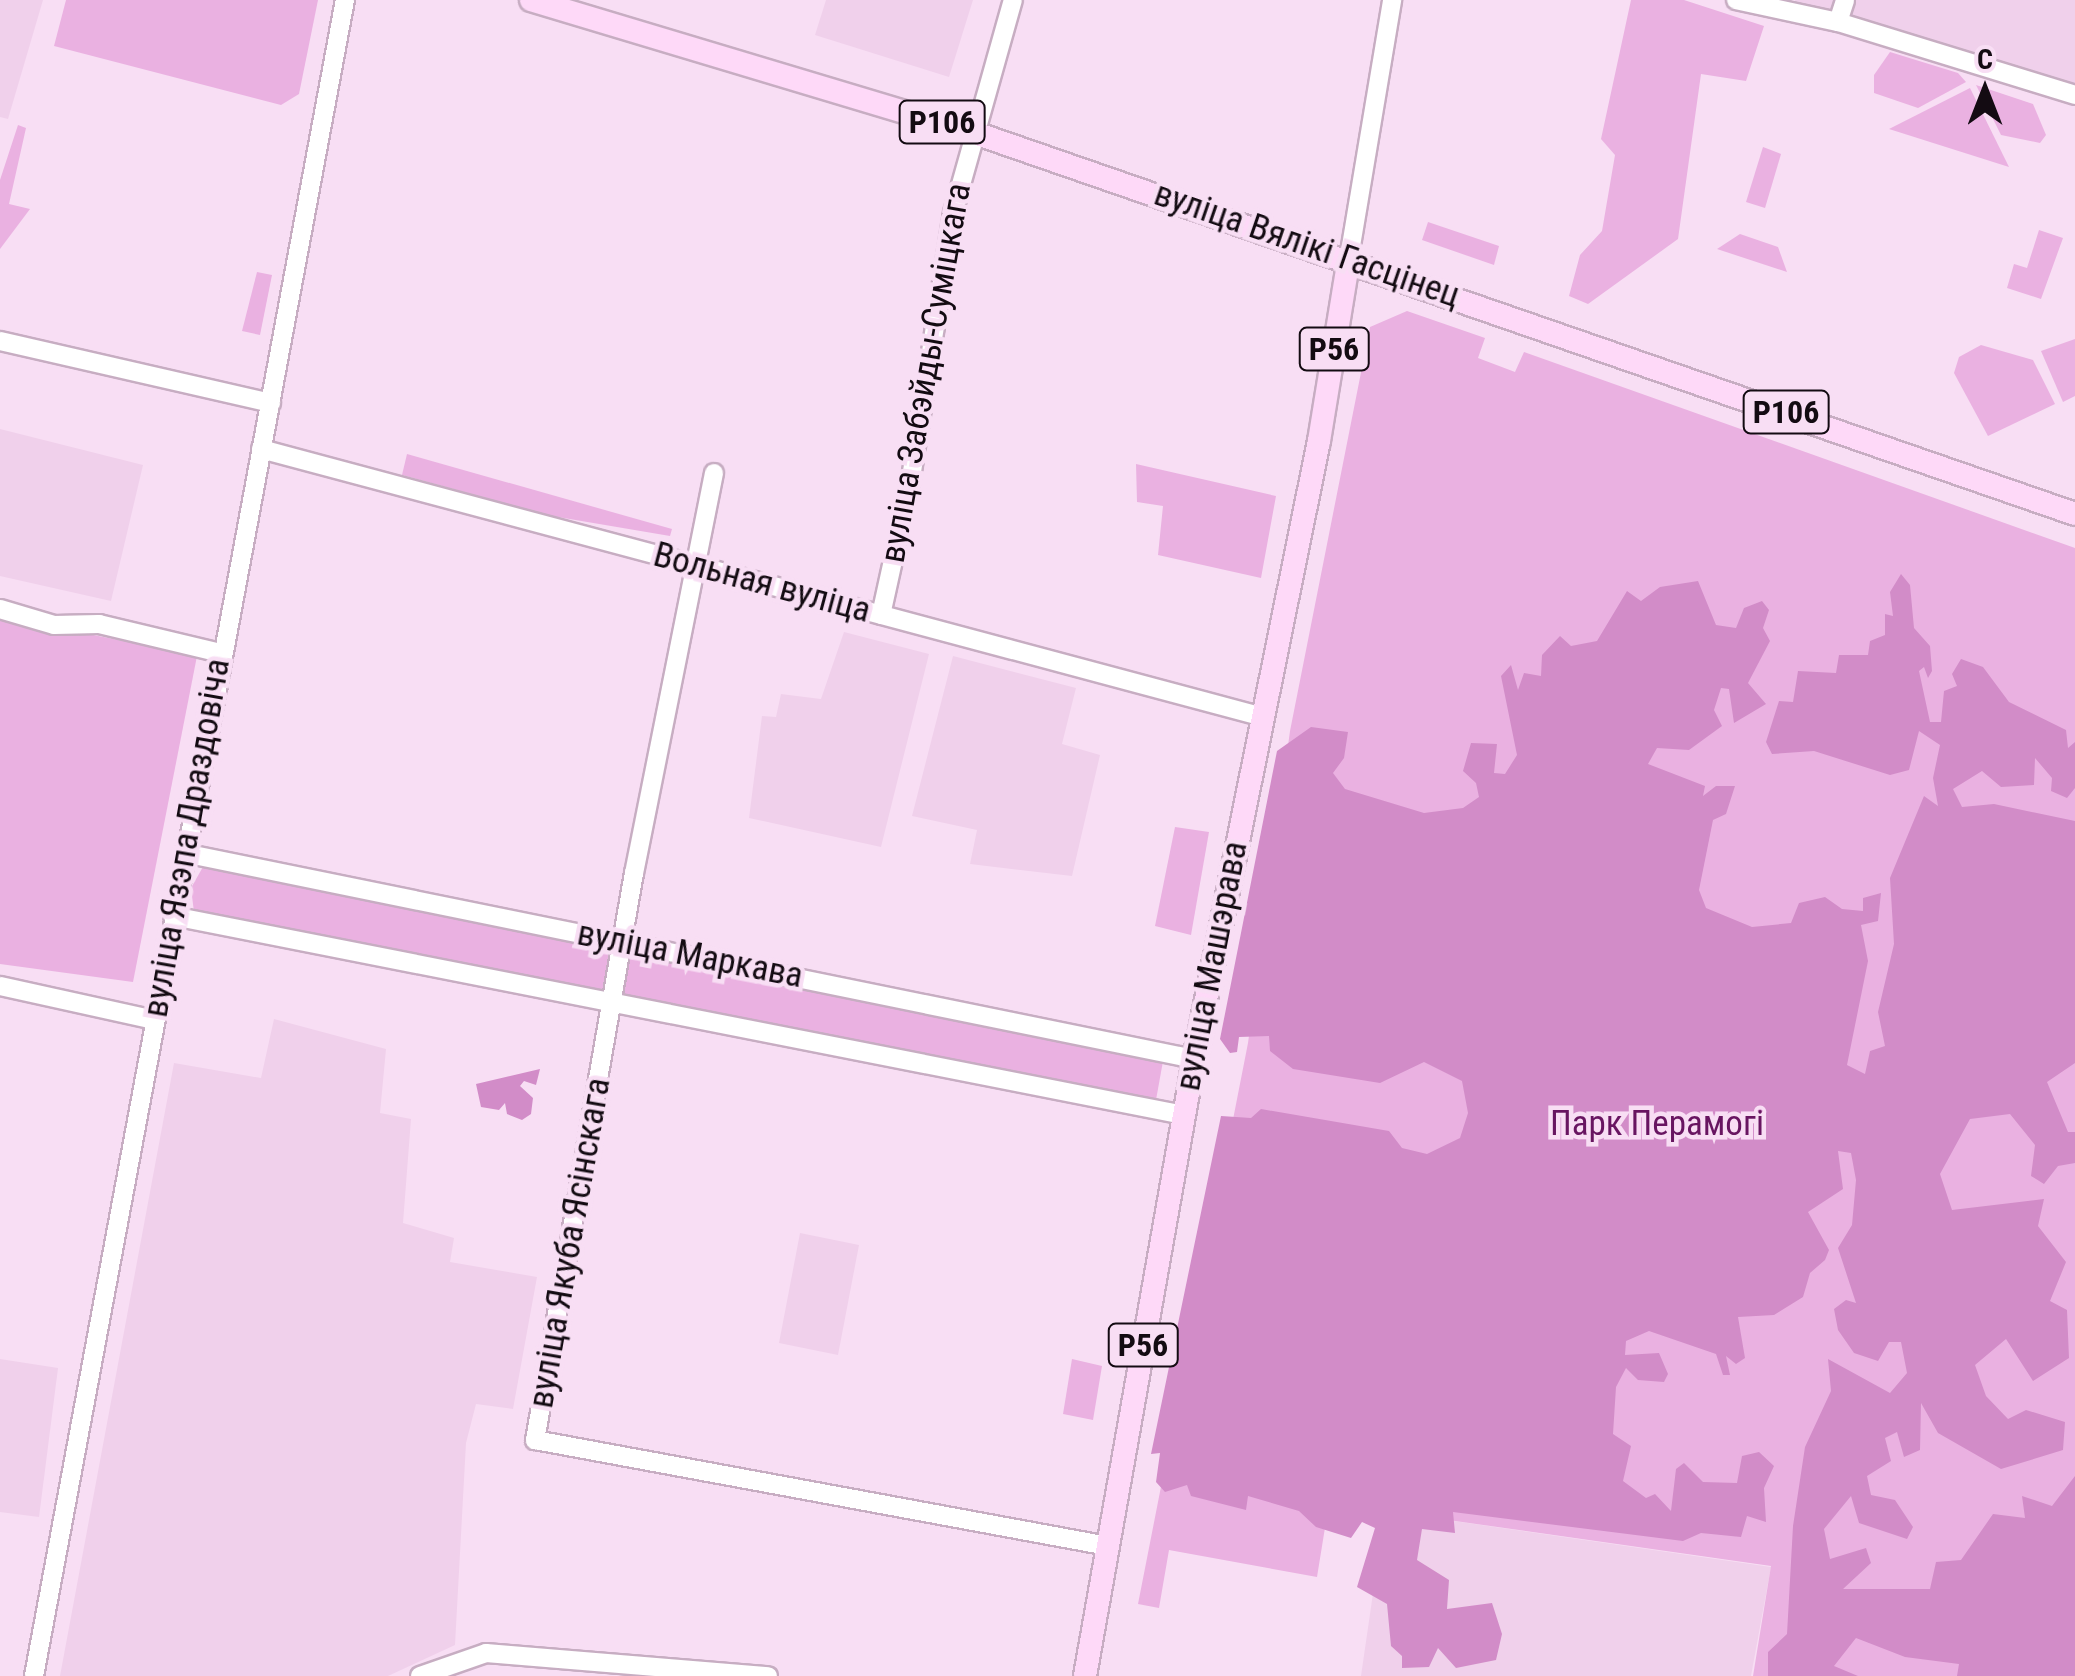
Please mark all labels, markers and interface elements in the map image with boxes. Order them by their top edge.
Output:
north arrow [1935,40,2035,140]
text: С [1977,43,1993,76]
road number: Р106 [897,95,987,149]
street label: вуліца Вялікі Гасцінец [1149,173,1465,317]
street label: вуліца Забэйды-Суміцкага [872,180,980,566]
road number: Р56 [1296,322,1372,376]
road number: Р106 [1741,385,1831,439]
street label: Вольная вуліца [649,534,875,632]
street label: вуліца Язэпа Драздовіча [135,656,239,1020]
street label: вуліца Машэрава [1167,838,1257,1094]
street label: вуліца Маркава [574,913,806,997]
street label: вуліца Якуба Ясінскага [520,1075,620,1411]
park label: Парк Перамогі [1550,1103,1764,1145]
road number: Р56 [1106,1318,1180,1372]

